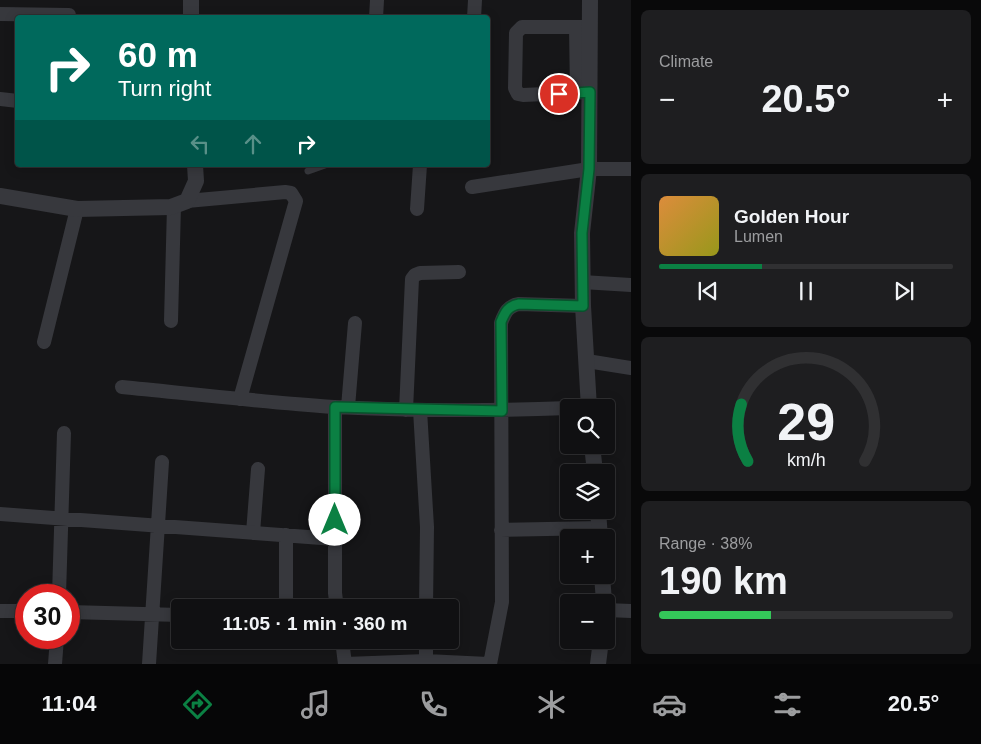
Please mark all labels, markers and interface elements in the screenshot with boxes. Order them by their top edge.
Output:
icon: right [35,35,100,100]
text: 60 m [118,35,198,74]
text: Climate [659,53,713,70]
pin [538,73,580,115]
text: Turn right [118,76,211,101]
text: 20.5° [761,78,851,120]
icon: arrive [545,80,573,108]
text: − [659,84,675,115]
text: + [937,84,953,115]
icon: left [186,130,214,158]
icon: ahead [239,130,267,158]
icon: right [292,130,320,158]
text: Golden Hour [734,206,849,227]
text: Lumen [734,228,783,245]
icon: previous [694,277,722,305]
icon: pause [792,277,820,305]
icon: next [890,277,918,305]
text: 29 [777,393,835,451]
map controls [560,399,615,649]
button: search [560,399,615,454]
text: km/h [787,450,825,470]
button: layers [560,464,615,519]
position arrow [308,493,360,545]
button: + [560,529,615,584]
text: Range · 38% [659,535,752,552]
text: 190 km [659,560,788,602]
speed limit sign: 30 [15,584,80,649]
button: − [560,594,615,649]
text: 11:05 · 1 min · 360 m [223,613,407,634]
icon: directions [180,687,215,722]
icon: music [298,687,333,722]
icon: phone [416,687,451,722]
icon: climate [534,687,569,722]
icon: car [652,687,687,722]
icon: filters [770,687,805,722]
text: 11:04 [42,691,97,716]
text: 20.5° [888,691,939,716]

